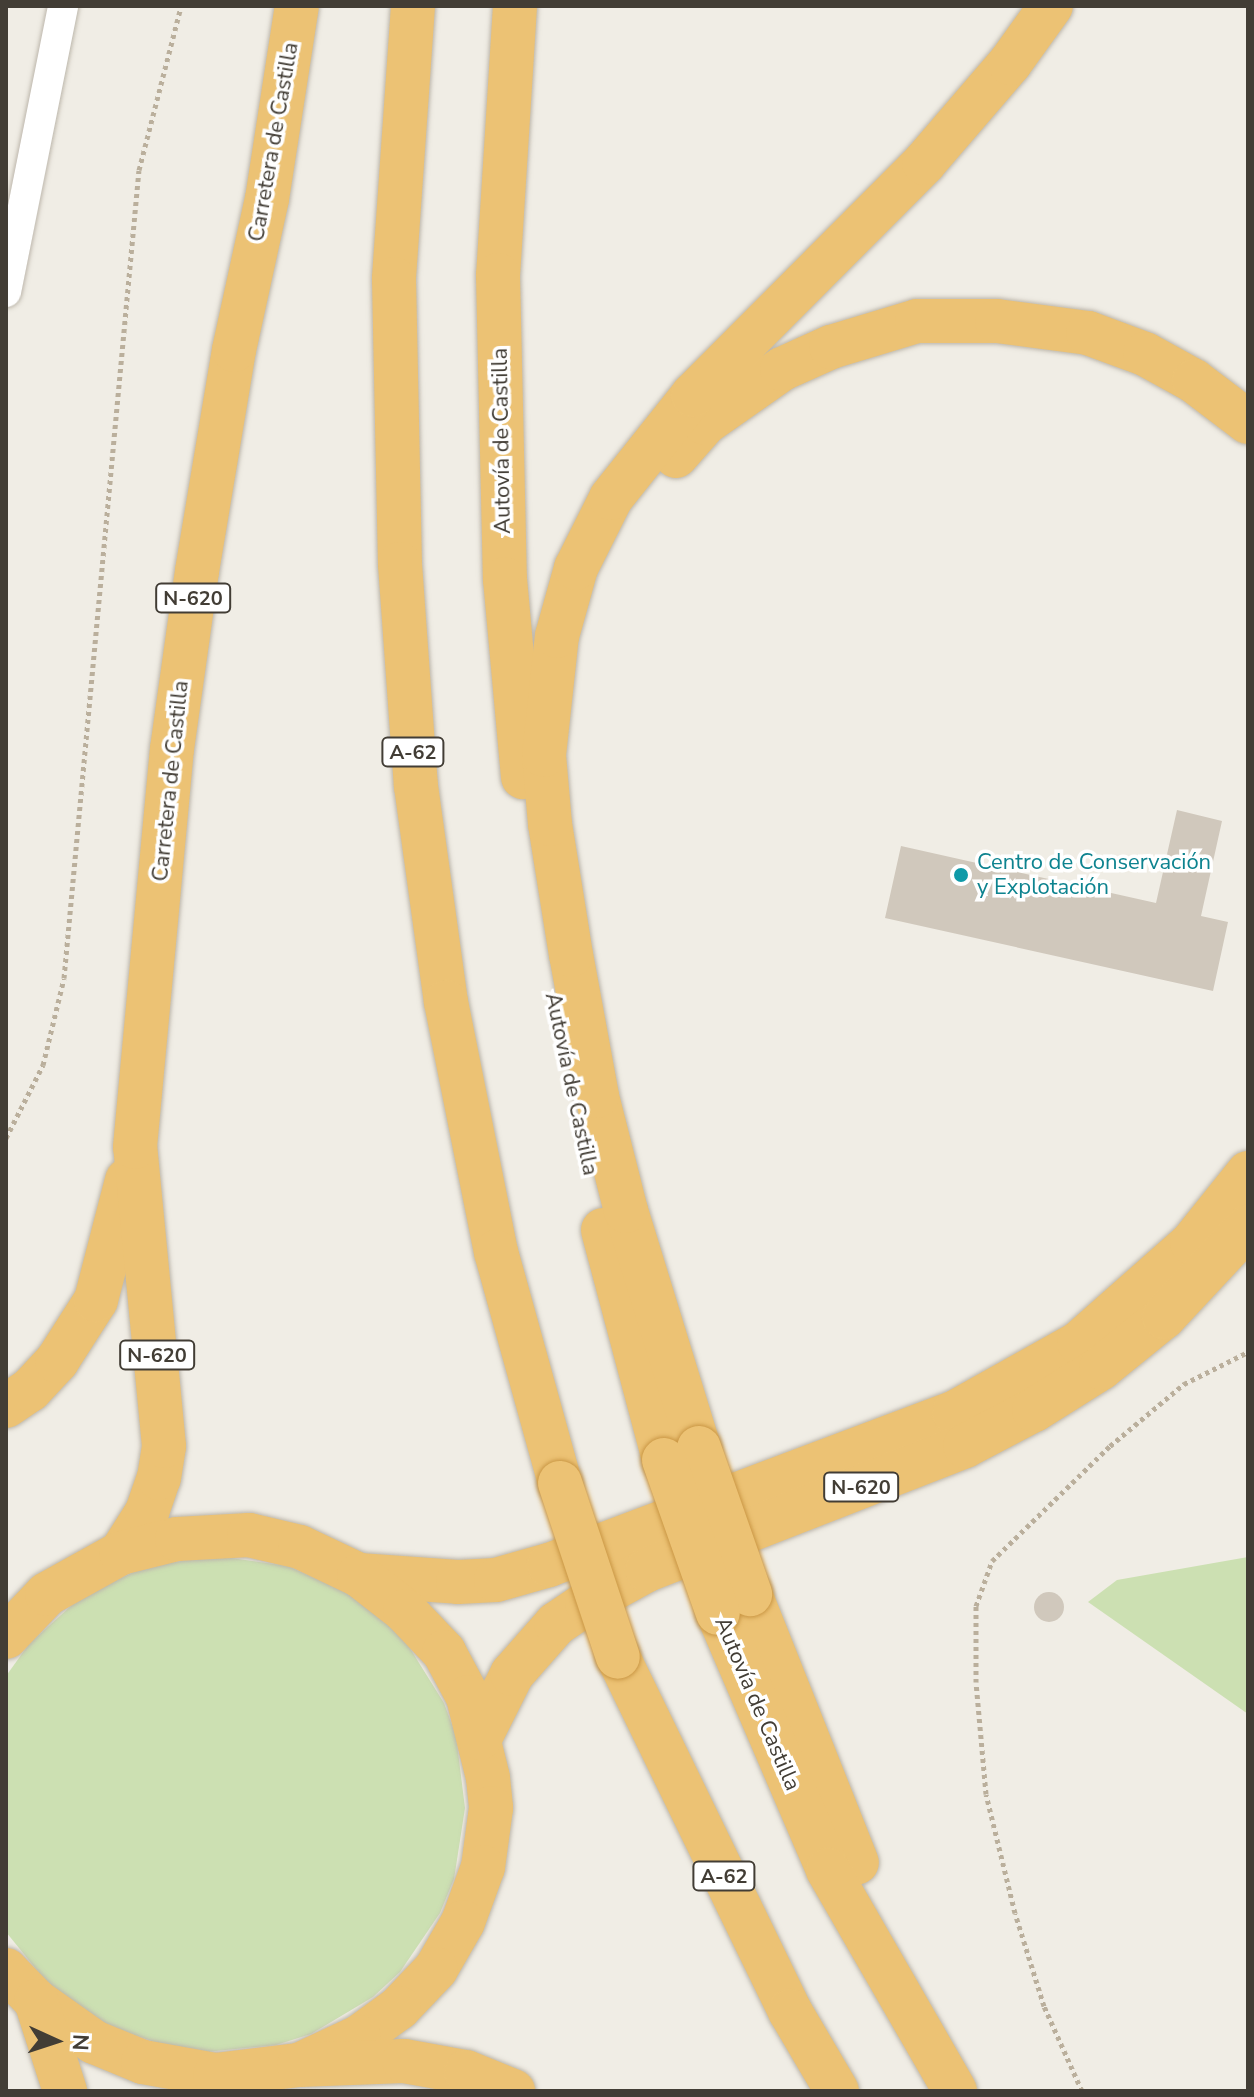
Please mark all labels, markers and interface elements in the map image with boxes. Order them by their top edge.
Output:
street label: Carretera de Castilla [243,40,305,244]
street label: Autovía de Castilla [487,348,517,534]
road number: N-620 [155,582,231,614]
street label: Carretera de Castilla [147,679,195,883]
road number: A-62 [381,736,445,768]
place label: Centro de Conservación y Explotación [977,849,1211,900]
marker: Centro de Conservación y Explotación [952,866,970,884]
street label: Autovía de Castilla [539,990,603,1178]
road number: N-620 [119,1339,195,1371]
road number: N-620 [823,1471,899,1503]
street label: Autovía de Castilla [709,1613,805,1795]
road number: A-62 [692,1860,756,1892]
north arrow [16,2001,96,2081]
text: N [65,2033,95,2051]

